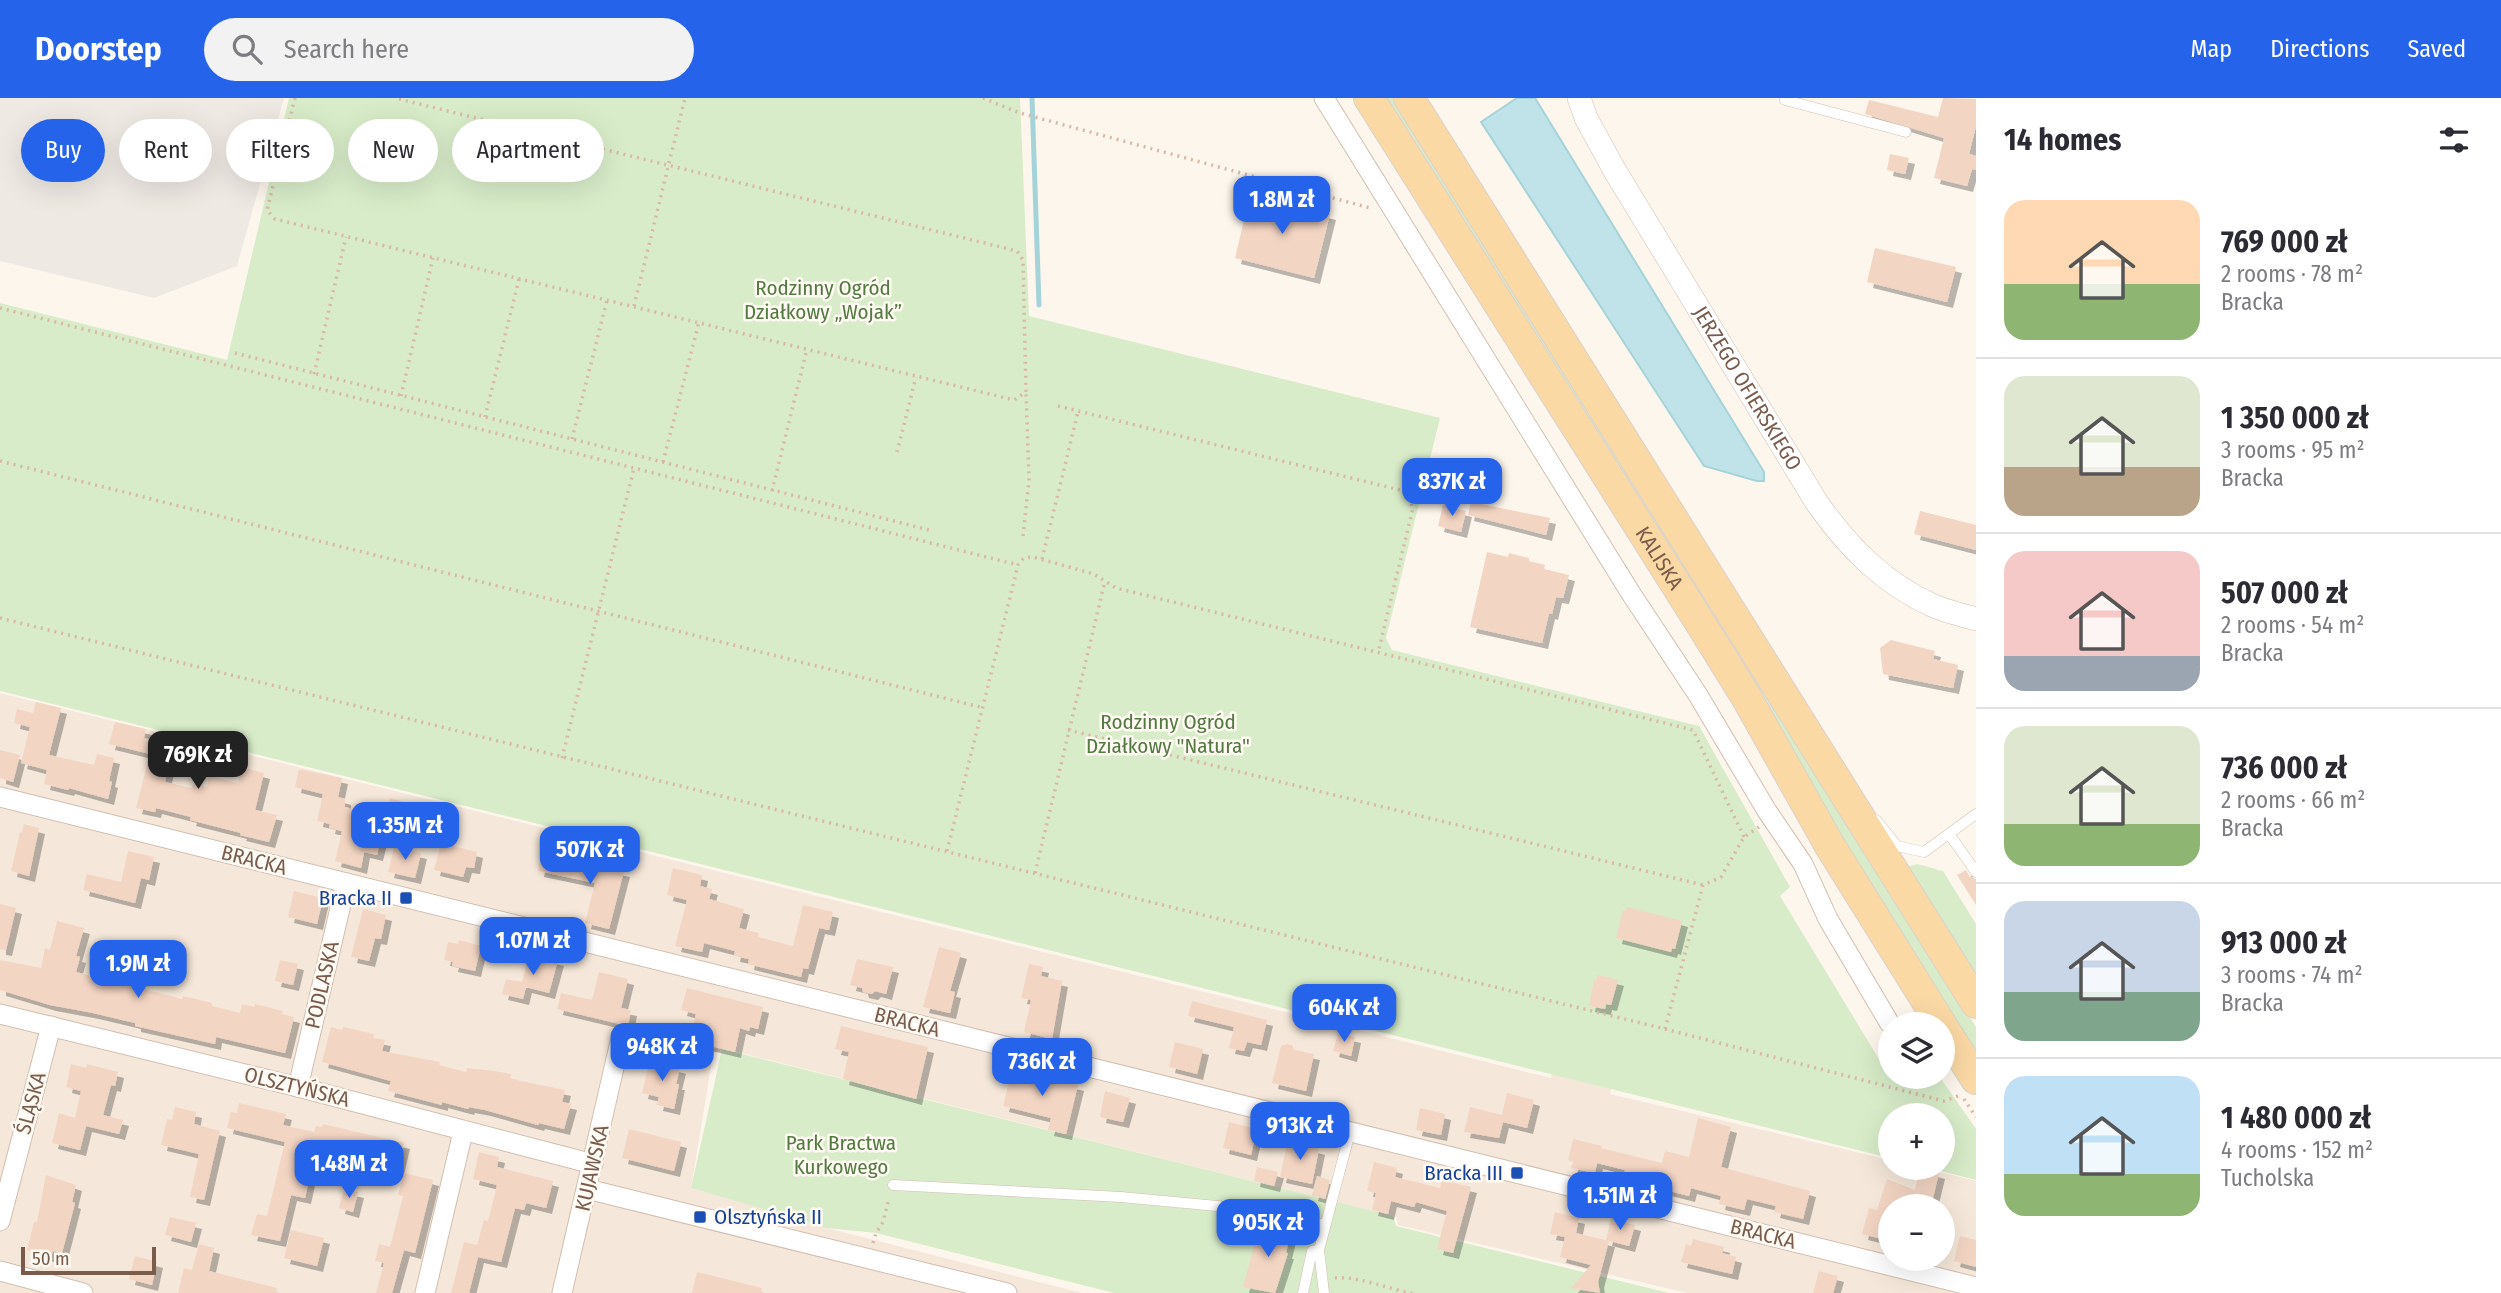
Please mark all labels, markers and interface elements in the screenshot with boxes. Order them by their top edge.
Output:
search box [204,18,694,81]
text: Doorstep [35,29,162,69]
icon: search [228,30,266,68]
text: Search here [284,34,409,65]
text: Map [2191,35,2232,63]
text: Directions [2270,35,2369,63]
text: Saved [2407,35,2466,63]
chip: Buy [21,119,105,182]
chip: Rent [119,119,212,182]
chip: Filters [226,119,334,182]
chip: New [348,119,438,182]
chip: Apartment [452,119,604,182]
icon: filters [2435,121,2473,159]
text: 14 homes [2004,122,2121,158]
pin: 1.8M zł [1217,176,1347,236]
text: 1.8M zł [1249,185,1315,213]
text: 769 000 zł [2221,224,2348,260]
icon: home [2060,228,2144,312]
text: 2 rooms · 78 m² [2221,260,2363,288]
park label: Rodzinny Ogród Działkowy „Wojak” [744,275,902,325]
text: Bracka [2221,288,2284,316]
street label: JERZEGO OFIERSKIEGO [1687,301,1807,475]
text: 1 350 000 zł [2221,400,2369,436]
icon: home [2060,404,2144,488]
text: 3 rooms · 95 m² [2221,436,2365,464]
pin: 837K zł [1387,458,1517,518]
text: Bracka [2221,464,2284,492]
text: 837K zł [1418,467,1486,495]
street label: KALISKA [1630,522,1689,594]
text: 507 000 zł [2221,575,2348,611]
icon: home [2060,579,2144,663]
text: 2 rooms · 54 m² [2221,611,2364,639]
text: Bracka [2221,639,2284,667]
park label: Rodzinny Ogród Działkowy "Natura" [1086,709,1250,759]
pin: 769K zł [133,732,263,791]
text: 769K zł [164,740,232,768]
text: 736 000 zł [2221,750,2347,786]
icon: home [2060,754,2144,838]
text: 2 rooms · 66 m² [2221,786,2365,814]
pin: 1.35M zł [333,802,477,862]
text: 1.35M zł [367,811,443,839]
text: Bracka [2221,814,2284,842]
pin: 507K zł [525,826,655,886]
text: 507K zł [556,835,624,863]
street label: BRACKA [219,839,289,881]
place label: Bracka II [319,885,392,911]
marker: Bracka II [398,890,414,906]
pin: 1.07M zł [461,918,605,977]
text: 913 000 zł [2221,925,2347,961]
text: 1.07M zł [496,926,570,954]
icon: home [2060,929,2144,1013]
street label: PODLASKA [299,939,345,1031]
pin: 1.9M zł [73,940,203,1000]
text: 1.9M zł [106,949,170,977]
text: 3 rooms · 74 m² [2221,961,2363,989]
pin: 604K zł [1279,984,1409,1044]
text: Bracka [2221,989,2284,1017]
text: 604K zł [1308,993,1380,1021]
street label: BRACKA [872,1001,942,1043]
map controls [1878,1012,1955,1271]
button: layers [1878,1012,1955,1089]
pin: 948K zł [597,1024,727,1083]
text: 948K zł [627,1032,697,1060]
pin: 736K zł [977,1038,1107,1098]
text: 736K zł [1008,1047,1076,1075]
street label: OLSZTYŃSKA [242,1061,352,1113]
street label: ŚLĄSKA [10,1069,52,1137]
text: 1 480 000 zł [2221,1100,2371,1136]
pin: 913K zł [1235,1102,1365,1162]
button: + [1878,1103,1955,1180]
icon: home [2060,1104,2144,1188]
text: 913K zł [1266,1111,1334,1139]
street label: KUJAWSKA [569,1122,615,1214]
park label: Park Bractwa Kurkowego [786,1130,896,1180]
text: 4 rooms · 152 m² [2221,1136,2373,1164]
pin: 1.48M zł [277,1140,421,1200]
text: 1.48M zł [311,1149,387,1177]
place label: Bracka III [1424,1160,1503,1186]
text: Tucholska [2221,1164,2314,1192]
marker: Bracka III [1509,1165,1525,1181]
pin: 1.51M zł [1548,1172,1692,1232]
text: 1.51M zł [1583,1181,1657,1209]
button: − [1878,1194,1955,1271]
pin: 905K zł [1203,1200,1333,1259]
place label: Olsztyńska II [714,1204,822,1230]
text: 905K zł [1233,1208,1303,1236]
marker: Olsztyńska II [692,1209,708,1225]
street label: BRACKA [1728,1213,1798,1255]
scale bar [21,1244,156,1276]
text: 50 m [32,1247,70,1270]

